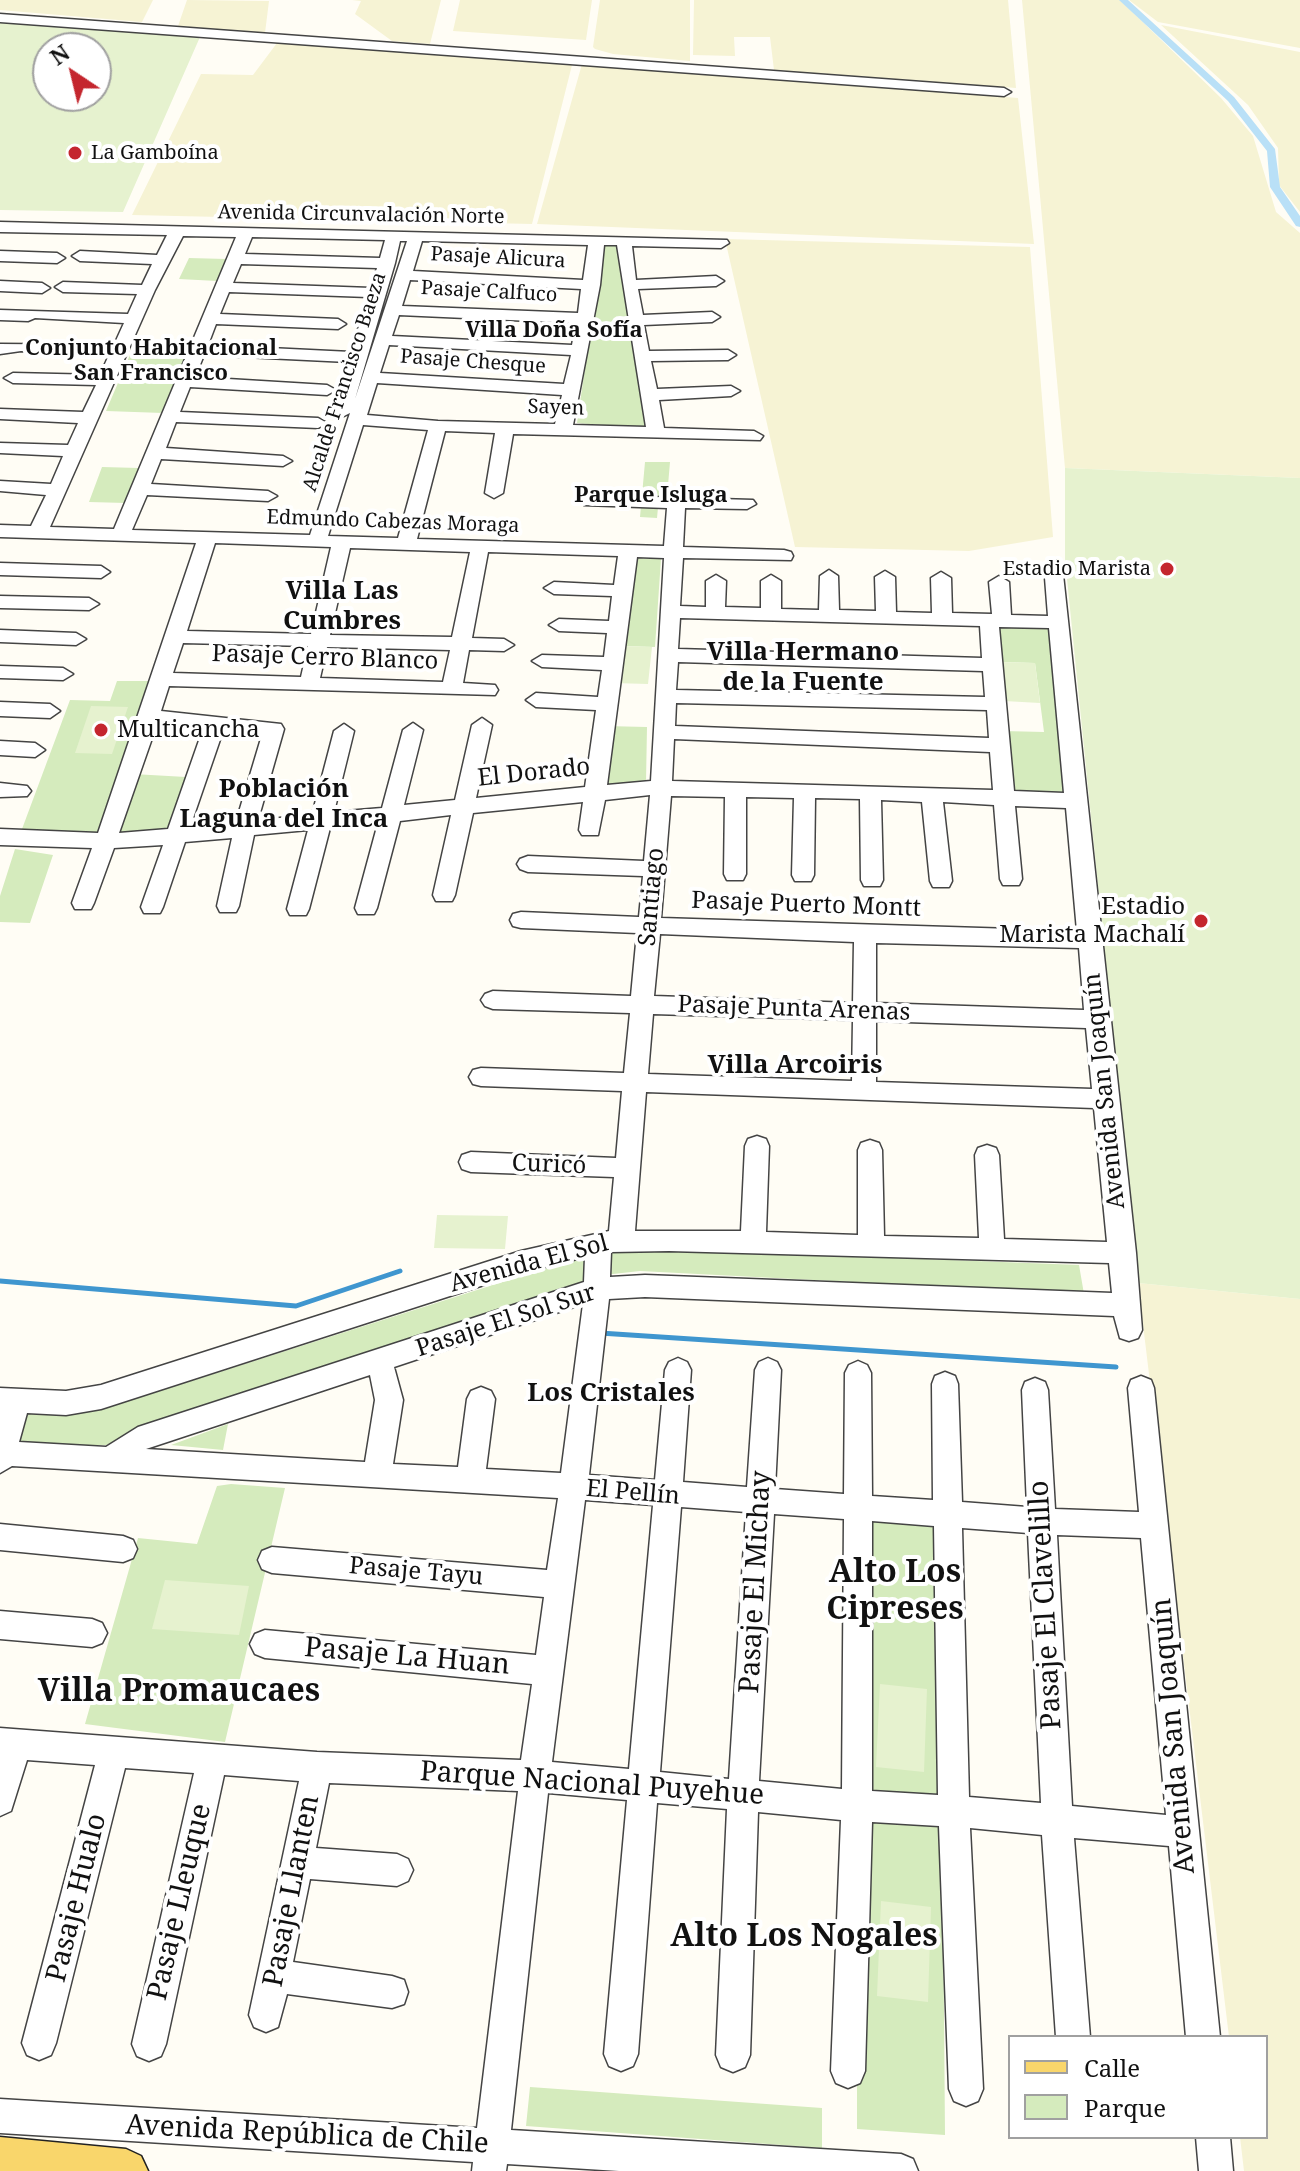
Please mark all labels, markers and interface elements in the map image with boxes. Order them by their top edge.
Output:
north arrow [32,32,112,112]
text: N [44,37,75,71]
place label: La Gamboína [91,141,219,165]
marker: La Gamboína [66,144,84,162]
street label: Avenida Circunvalación Norte [217,200,505,230]
street label: Pasaje Alicura [430,242,566,274]
street label: Alcalde Francisco Baeza [298,269,392,495]
street label: Pasaje Calfuco [420,276,558,308]
district label: Villa Doña Sofía [465,318,643,344]
district label: Conjunto Habitacional San Francisco [25,336,277,388]
street label: Pasaje Chesque [399,345,547,379]
street label: Sayen [527,395,585,421]
district label: Parque Isluga [574,483,728,509]
street label: Edmundo Cabezas Moraga [266,506,520,538]
place label: Estadio Marista [1003,557,1151,581]
marker: Estadio Marista [1158,560,1176,578]
district label: Villa Las Cumbres [283,576,401,638]
district label: Villa Hermano de la Fuente [707,637,899,698]
street label: Pasaje Cerro Blanco [211,640,439,676]
place label: Multicancha [117,716,260,744]
marker: Multicancha [92,721,110,739]
street label: El Dorado [476,753,592,793]
district label: Población Laguna del Inca [180,774,388,836]
street label: Santiago [633,847,671,947]
street label: Pasaje Puerto Montt [691,887,921,923]
place label: Estadio Marista Machalí [999,893,1185,949]
marker: Estadio Marista Machalí [1192,912,1210,930]
street label: Avenida San Joaquín [1078,972,1132,1210]
street label: Pasaje Punta Arenas [677,991,911,1027]
district label: Villa Arcoiris [707,1050,883,1082]
street label: Curicó [511,1149,587,1181]
street label: Avenida El Sol [447,1229,611,1299]
street label: Pasaje El Sol Sur [412,1278,600,1364]
district label: Los Cristales [527,1378,695,1410]
street label: Pasaje El Michay [733,1470,779,1694]
street label: El Pellín [585,1475,681,1511]
street label: Pasaje El Clavelillo [1023,1480,1069,1730]
street label: Pasaje Tayu [348,1552,484,1592]
district label: Alto Los Cipreses [826,1554,964,1629]
street label: Avenida San Joaquín [1145,1597,1203,1875]
street label: Pasaje La Huan [303,1631,511,1683]
district label: Villa Promaucaes [38,1673,320,1711]
street label: Parque Nacional Puyehue [419,1755,765,1813]
street label: Pasaje Llanten [257,1792,327,1990]
street label: Pasaje Lleuque [141,1801,219,2003]
street label: Pasaje Hualo [40,1810,114,1986]
district label: Alto Los Nogales [670,1918,938,1956]
legend [1008,2035,1268,2139]
text: Calle [1084,2051,1140,2084]
text: Parque [1084,2091,1166,2124]
street label: Avenida República de Chile [125,2109,489,2161]

